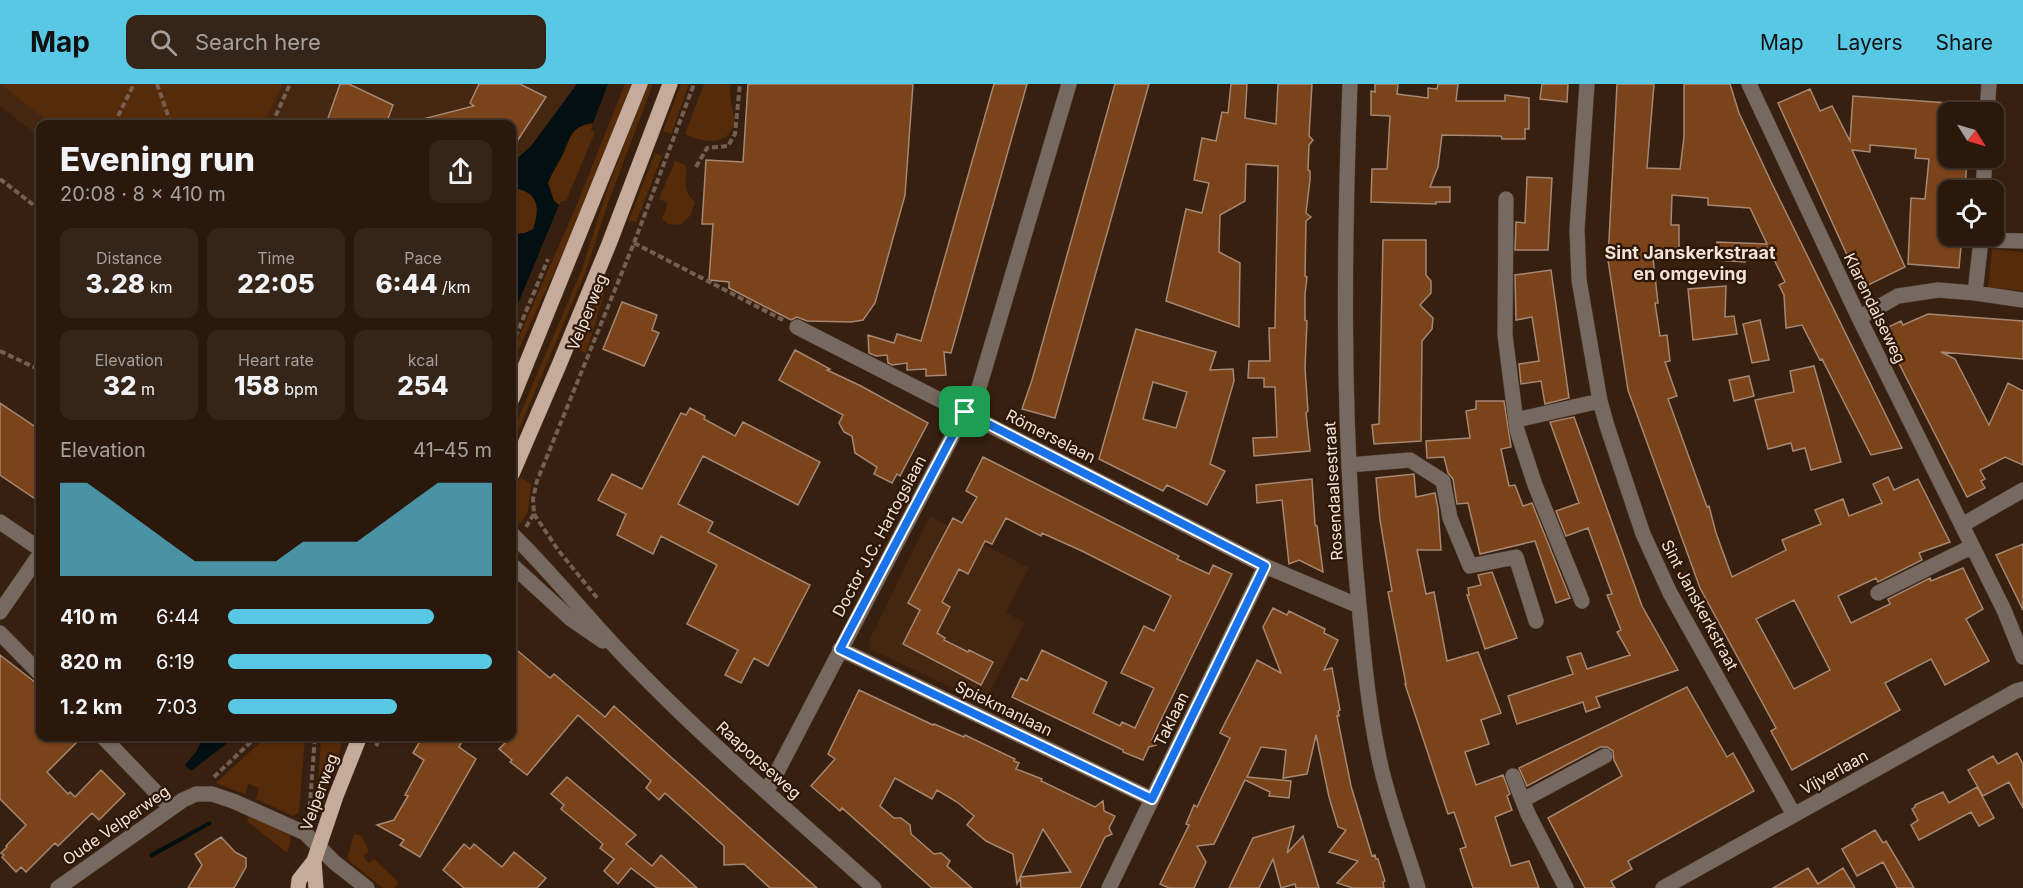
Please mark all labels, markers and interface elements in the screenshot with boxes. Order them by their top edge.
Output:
search box [126,15,546,69]
text: Map [30,25,90,59]
icon: search [147,26,180,59]
text: Search here [195,29,321,55]
text: Map [1760,30,1804,55]
text: Layers [1837,30,1903,55]
text: Share [1936,30,1993,55]
north arrow [1938,102,2004,168]
map controls [1938,102,2004,246]
text: Evening run [60,139,255,179]
button: share [429,140,492,203]
button: locate [1938,180,2004,246]
text: 20:08 · 8 × 410 m [60,182,226,206]
district label: Sint Janskerkstraat en omgeving [1604,242,1776,284]
text: Distance [96,248,162,268]
text: Time [257,248,295,268]
text: Pace [404,248,442,268]
street label: Klarendalseweg [1840,250,1910,366]
text: 3.28 [86,268,145,299]
text: 22:05 [237,268,315,299]
text: 6:44 [375,268,438,299]
street label: Velperweg [563,271,611,353]
text: km [145,277,172,297]
text: /km [438,277,471,297]
text: Elevation [95,350,163,370]
text: Heart rate [238,350,314,370]
text: kcal [408,350,438,370]
text: 32 [103,370,137,401]
text: 158 [234,370,280,401]
text: 254 [397,370,449,401]
text: m [137,379,155,399]
text: bpm [280,379,318,399]
pin [939,386,990,437]
icon: arrive [948,395,981,428]
street label: Römerselaan [1003,405,1099,467]
street label: Rosendaalsestraat [1319,421,1347,561]
text: Elevation [60,438,146,462]
text: 41–45 m [413,438,492,462]
street label: Doctor J.C. Hartogslaan [828,452,930,620]
street label: Sint Janskerkstraat [1657,536,1743,674]
text: 410 m [60,605,118,629]
text: 6:44 [156,605,200,629]
text: 820 m [60,650,122,674]
text: 6:19 [156,650,195,674]
street label: Spiekmanlaan [952,676,1056,740]
street label: Taklaan [1149,688,1193,750]
text: 1.2 km [60,695,123,719]
text: 7:03 [156,695,197,719]
street label: Raapopseweg [713,717,805,803]
street label: Vijverlaan [1797,745,1871,799]
street label: Velperweg [296,751,342,833]
street label: Oude Velperweg [59,781,173,869]

